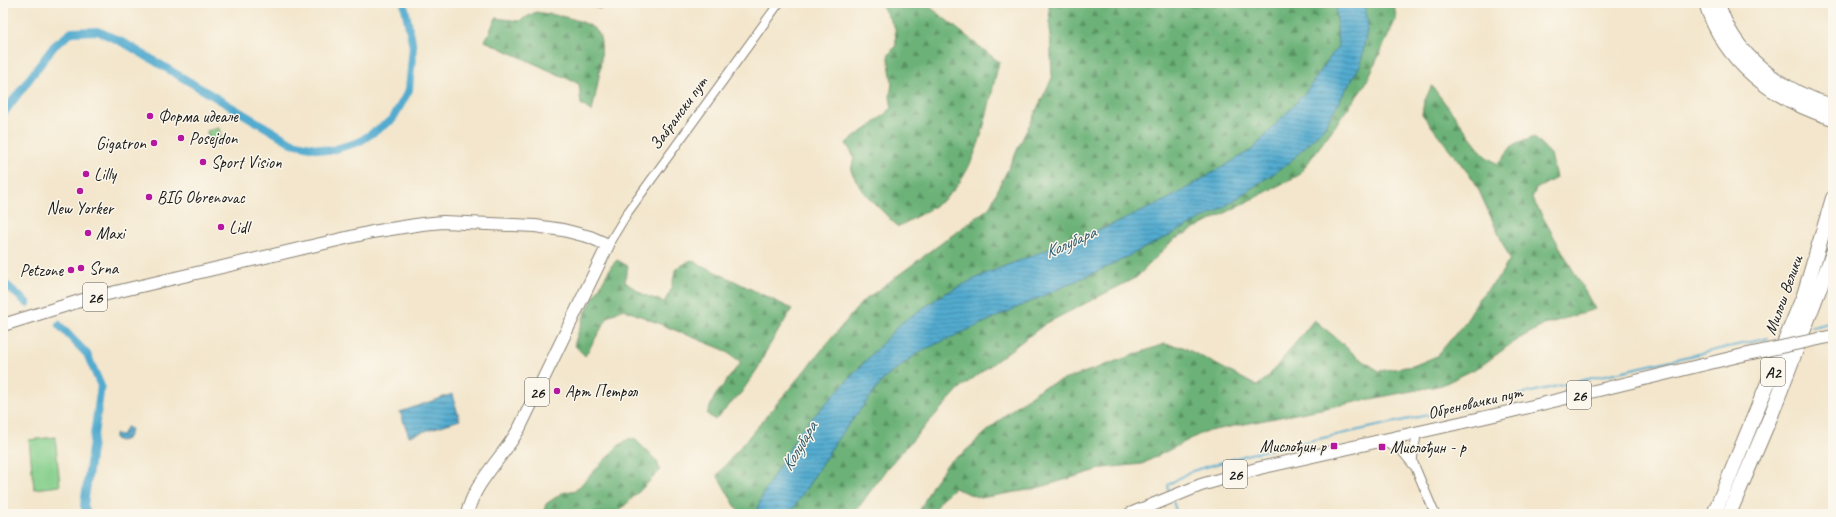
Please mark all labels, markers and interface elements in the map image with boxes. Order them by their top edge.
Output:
street label: Забрански пут [645,71,713,154]
place label: Форма идеале [158,106,239,127]
marker: Форма идеале [145,111,155,121]
place label: Posejdon [189,128,239,149]
place label: Gigatron [96,133,147,154]
marker: Posejdon [176,133,186,143]
marker: Gigatron [149,138,159,148]
place label: Sport Vision [211,152,282,173]
marker: Sport Vision [198,157,208,167]
place label: Lilly [94,164,117,185]
marker: Lilly [81,169,91,179]
marker: New Yorker [75,186,85,196]
place label: BIG Obrenovac [157,187,246,208]
marker: BIG Obrenovac [144,192,154,202]
place label: New Yorker [47,198,115,219]
place label: Lidl [229,217,252,238]
water label: Колубара [1041,220,1101,263]
marker: Lidl [216,222,226,232]
place label: Maxi [96,223,126,244]
marker: Maxi [83,228,93,238]
street label: Милош Велики [1759,251,1808,338]
place label: Srna [89,258,120,279]
place label: Petzone [20,260,64,281]
marker: Srna [76,263,86,273]
marker: Petzone [66,265,76,275]
road number: 26 [83,283,107,311]
road number: A2 [1761,358,1785,386]
road number: 26 [525,378,549,406]
place label: Арт Петрол [565,381,638,402]
street label: Обреновачки пут [1426,381,1526,424]
road number: 26 [1567,381,1591,409]
marker: Арт Петрол [552,386,562,396]
water label: Колубара [776,416,823,475]
place label: Мислођин р [1260,436,1328,457]
place label: Мислођин - р [1390,437,1467,458]
marker: Мислођин р [1329,441,1339,451]
marker: Мислођин - р [1377,442,1387,452]
road number: 26 [1223,460,1247,488]

